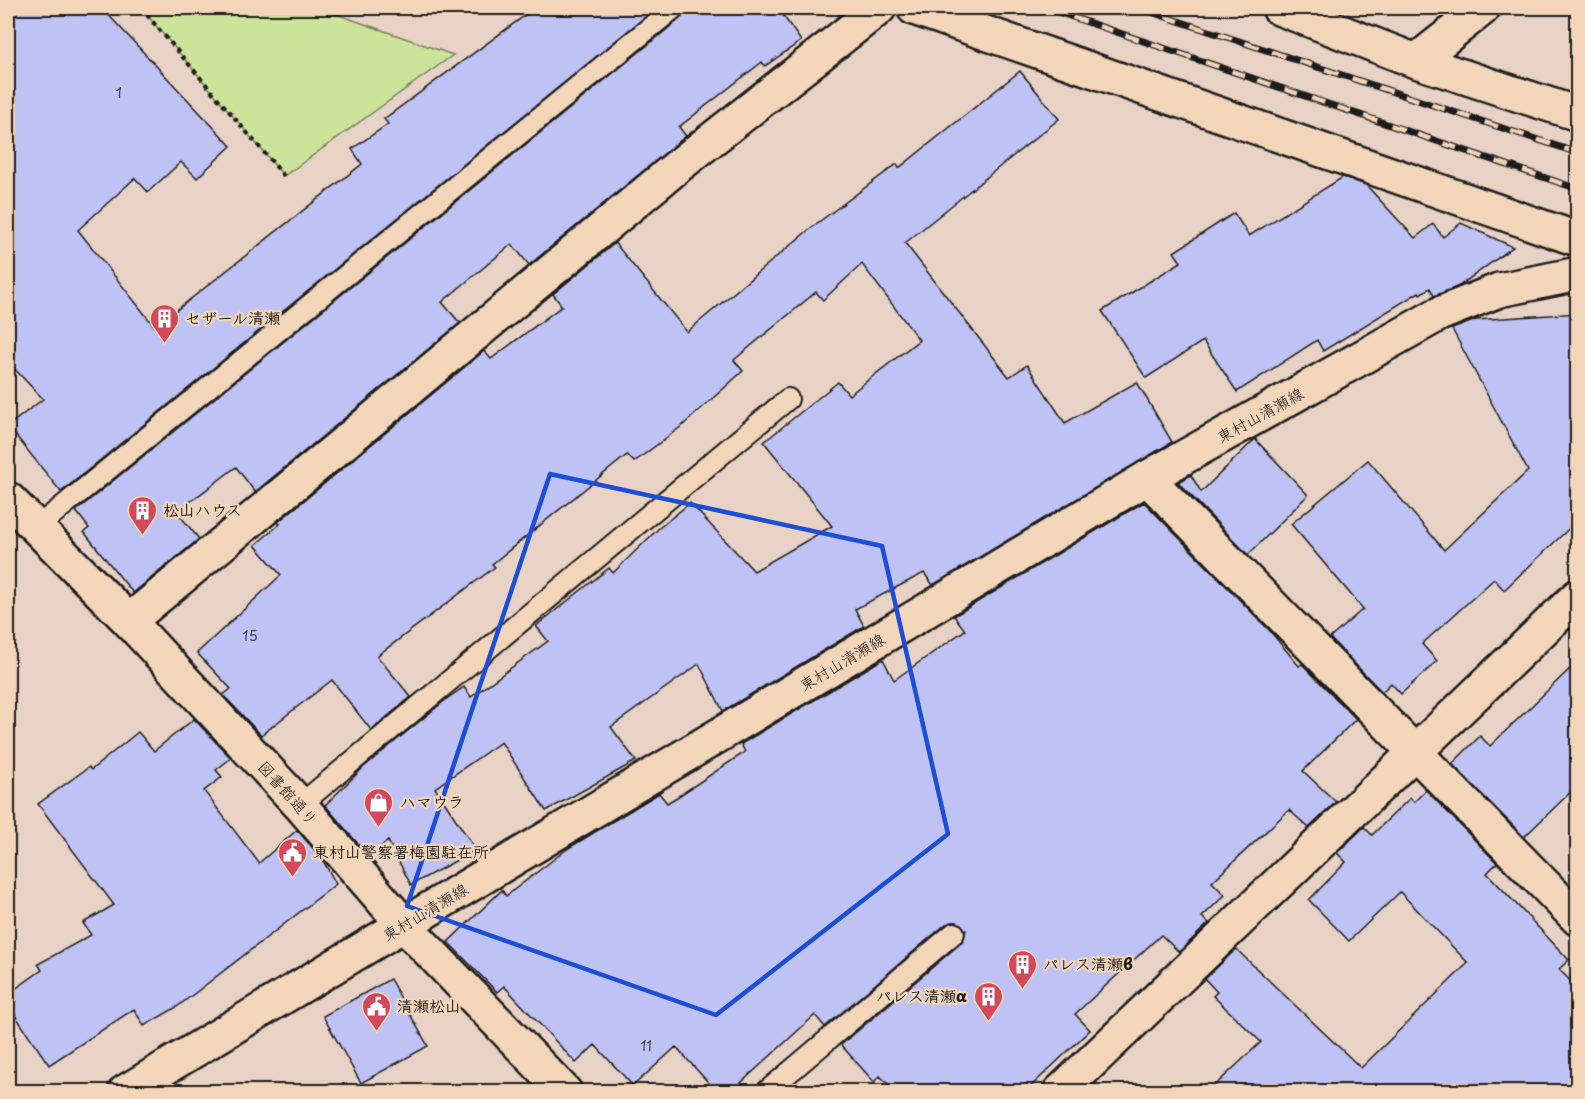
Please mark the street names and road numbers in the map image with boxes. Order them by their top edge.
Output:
street label: 東村山清瀬線 [1212,380,1307,448]
street label: 東村山清瀬線 [794,626,889,696]
street label: 図書館通り [253,755,324,830]
street label: 東村山清瀬線 [377,876,472,946]

